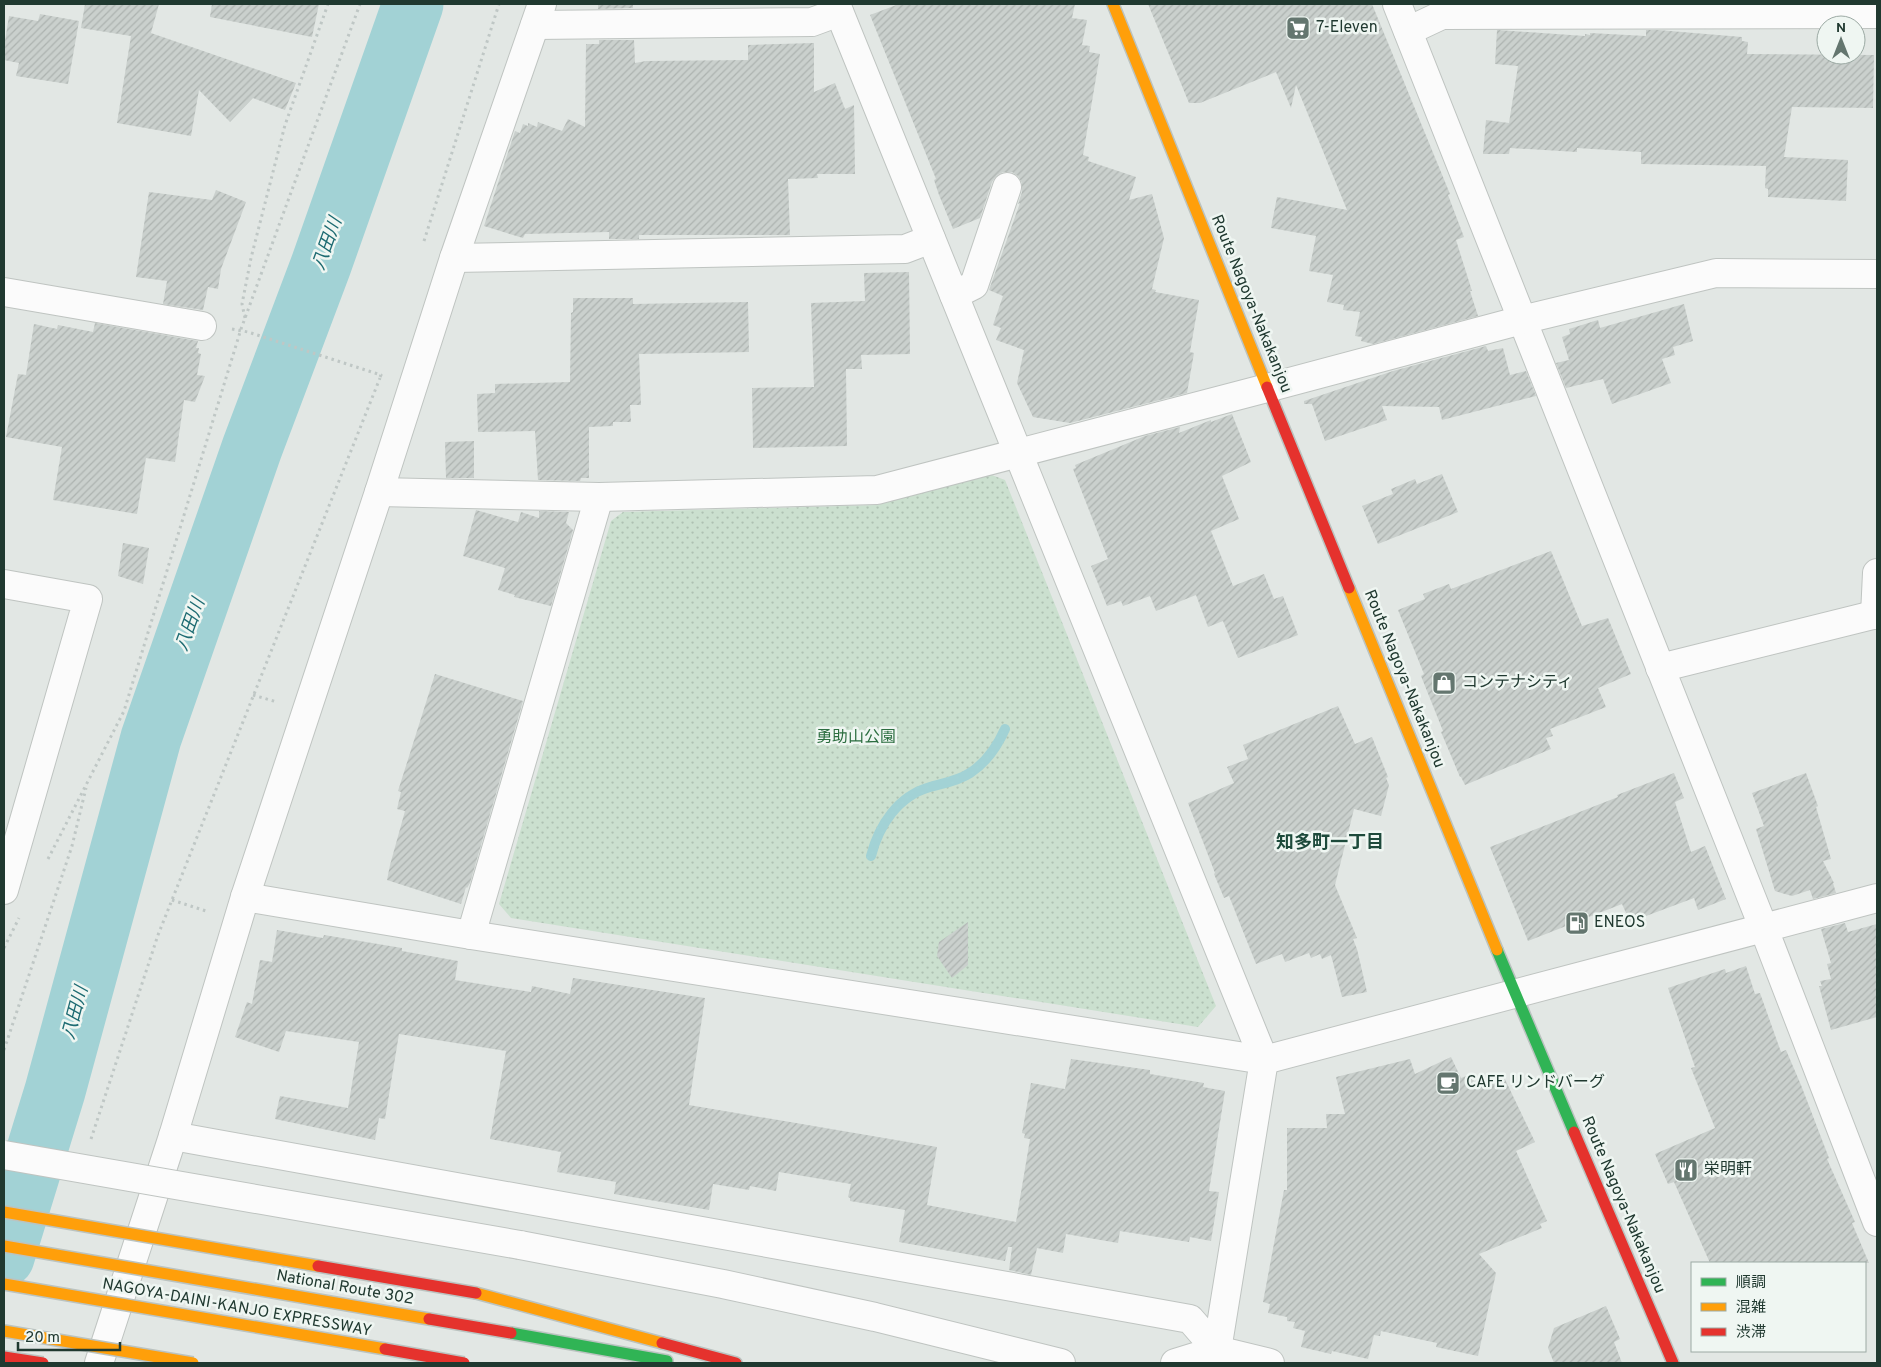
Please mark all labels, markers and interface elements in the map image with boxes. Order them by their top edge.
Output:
supermarket icon: 7-Eleven [1285,15,1311,41]
north arrow [1816,15,1866,65]
place label: 7-Eleven [1316,18,1378,38]
text: N [1836,20,1846,37]
street label: Route Nagoya-Nakakanjou [1206,212,1296,396]
water label: 八田川 [308,213,349,273]
street label: Route Nagoya-Nakakanjou [1359,587,1449,771]
water label: 八田川 [171,594,212,654]
shop icon: コンテナシティ [1431,670,1457,696]
place label: コンテナシティ [1462,673,1573,693]
park label: 勇助山公園 [816,728,896,748]
district label: 知多町一丁目 [1276,832,1384,855]
fuel station icon: ENEOS [1564,910,1590,936]
place label: ENEOS [1594,913,1645,933]
water label: 八田川 [58,982,95,1042]
cafe icon: CAFE リンドバーグ [1435,1070,1461,1096]
place label: CAFE リンドバーグ [1466,1073,1605,1093]
street label: Route Nagoya-Nakakanjou [1577,1113,1669,1297]
restaurant icon: 栄明軒 [1673,1157,1699,1183]
place label: 栄明軒 [1704,1160,1752,1180]
legend [1691,1262,1866,1352]
street label: National Route 302 [275,1266,415,1310]
street label: NAGOYA-DAINI-KANJO EXPRESSWAY [101,1274,373,1342]
text: 順調 [1736,1274,1766,1293]
text: 混雑 [1736,1299,1766,1318]
scale bar [18,1320,120,1352]
text: 渋滞 [1736,1324,1766,1343]
text: 20 m [25,1329,60,1348]

